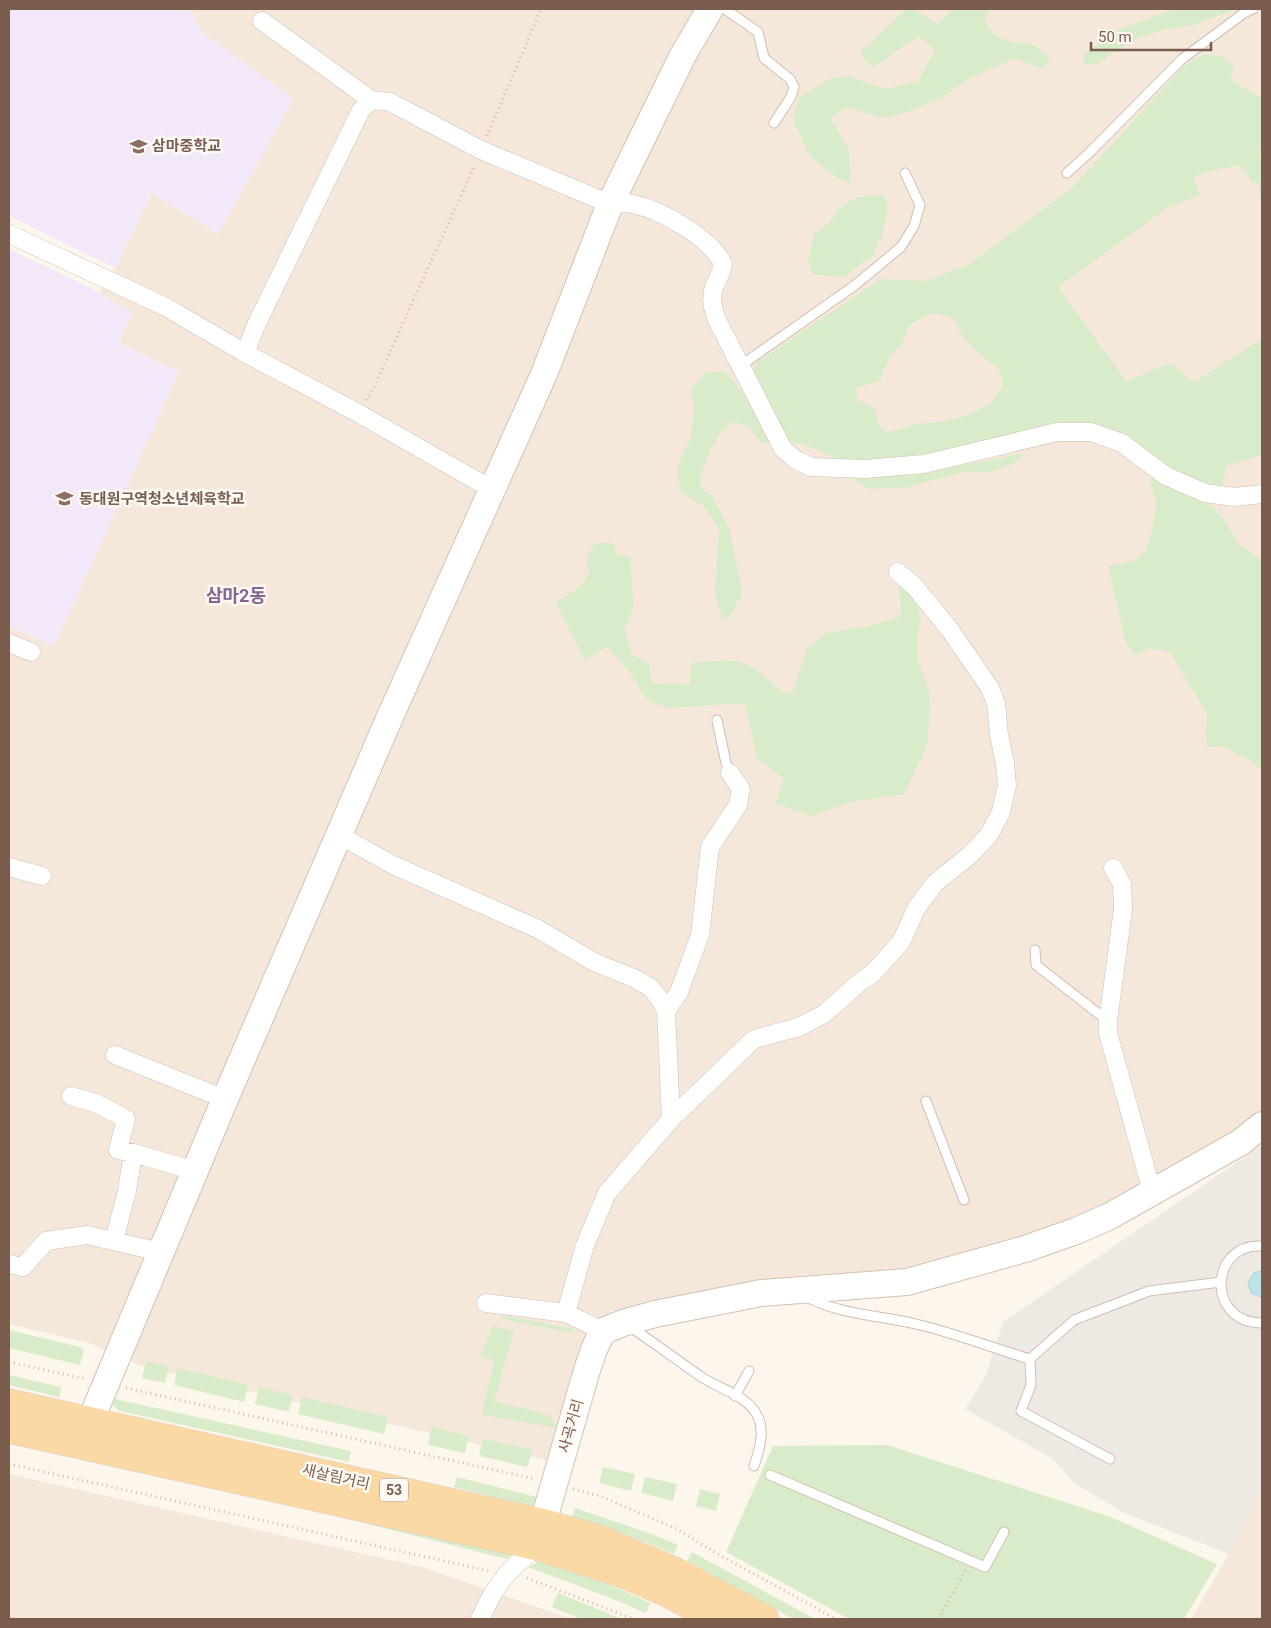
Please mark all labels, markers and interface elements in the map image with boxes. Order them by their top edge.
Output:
scale bar [1091,20,1211,52]
text: 50 m [1098,28,1132,46]
school or university icon: 삼마중학교 [128,136,148,156]
place label: 삼마중학교 [152,137,221,155]
school or university icon: 동대원구역청소년체육학교 [55,489,75,509]
place label: 동대원구역청소년체육학교 [79,490,245,508]
district label: 삼마2동 [206,585,266,606]
street label: 사곡거리 [555,1397,587,1455]
street label: 새살림거리 [300,1460,372,1494]
road number: 53 [380,1478,408,1502]

